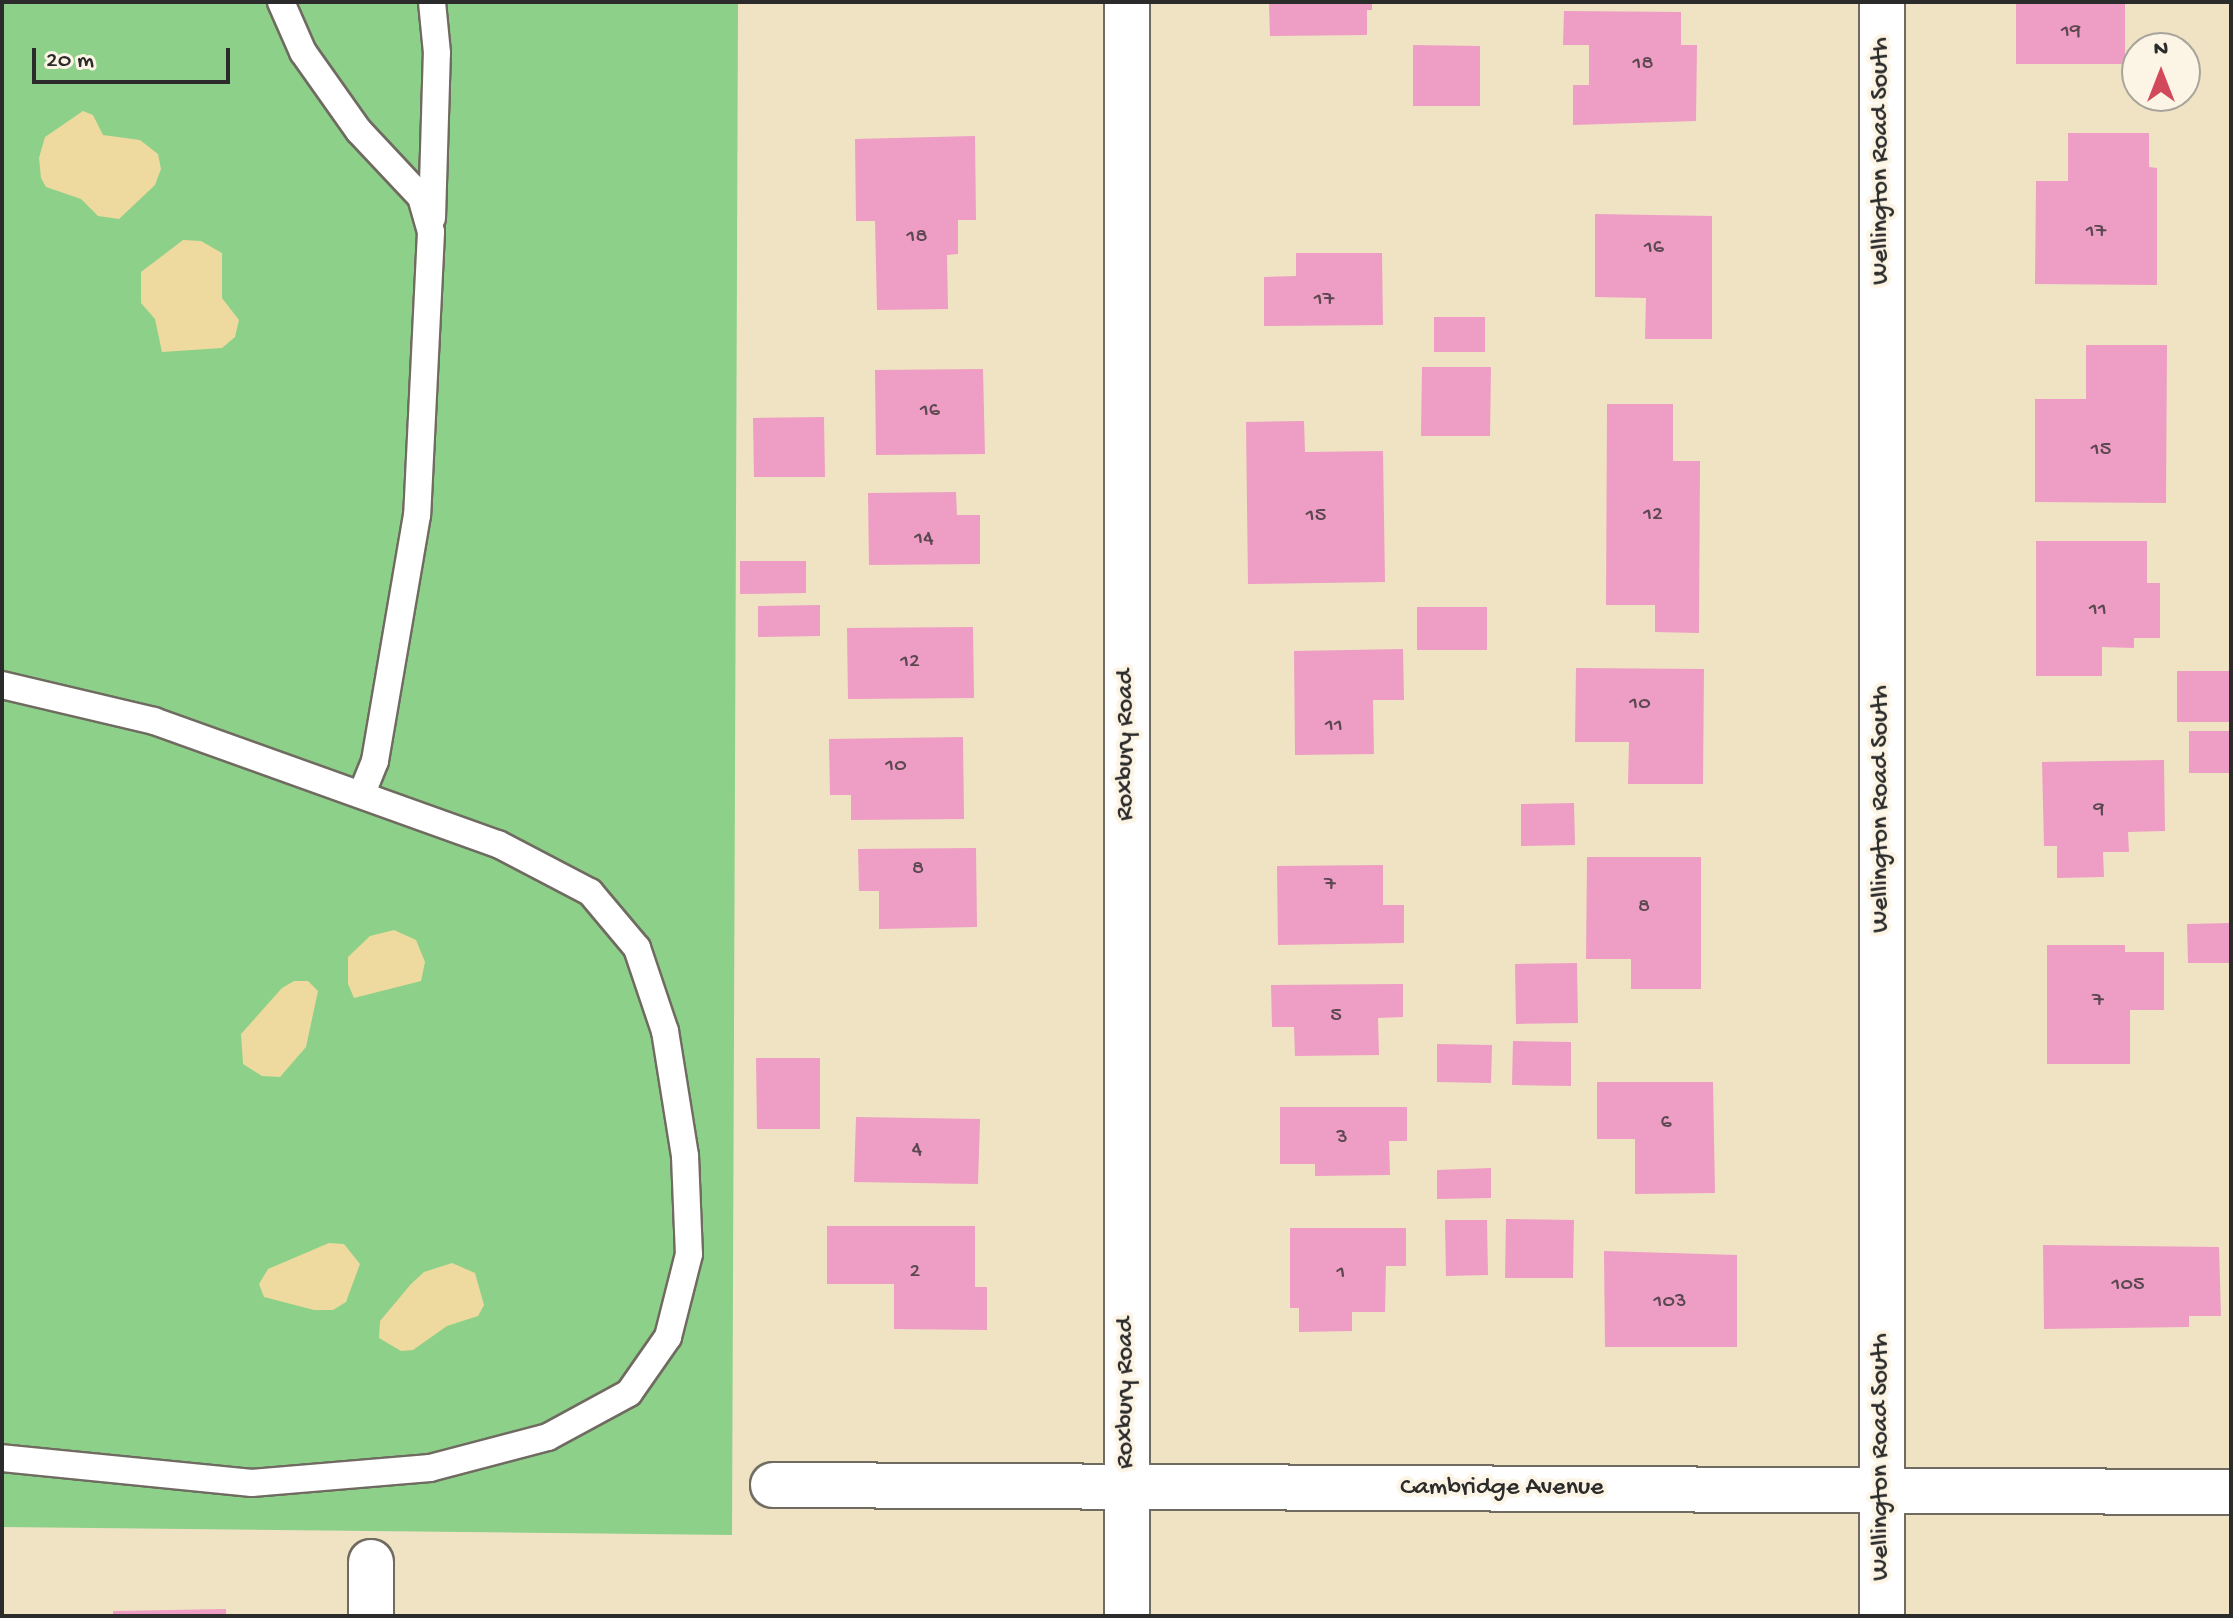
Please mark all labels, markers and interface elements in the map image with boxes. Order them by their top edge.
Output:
house number: 19 [2061,20,2081,46]
scale bar [36,32,234,82]
north arrow [2121,32,2201,112]
street label: Wellington Road South [1866,37,1898,285]
text: N [2154,37,2168,63]
text: 20 m [46,47,94,76]
house number: 18 [1633,52,1653,78]
house number: 17 [2086,220,2106,246]
house number: 18 [907,225,927,251]
house number: 16 [1644,236,1664,262]
house number: 17 [1314,288,1334,314]
house number: 16 [920,399,940,425]
house number: 15 [2091,438,2111,464]
house number: 12 [1643,503,1663,529]
house number: 15 [1306,504,1326,530]
house number: 14 [914,527,934,553]
house number: 11 [2089,598,2107,624]
house number: 12 [900,650,920,676]
street label: Roxbury Road [1111,669,1143,821]
street label: Wellington Road South [1866,685,1898,933]
house number: 10 [1629,692,1651,718]
house number: 11 [1325,714,1343,740]
house number: 10 [885,754,907,780]
house number: 9 [2093,798,2105,824]
house number: 8 [912,857,924,883]
house number: 7 [1324,873,1336,899]
house number: 8 [1638,895,1650,921]
house number: 7 [2092,989,2104,1015]
house number: 5 [1330,1004,1342,1030]
house number: 6 [1660,1111,1672,1137]
house number: 3 [1336,1126,1348,1152]
house number: 4 [912,1138,922,1164]
house number: 2 [910,1260,920,1286]
house number: 1 [1337,1261,1345,1287]
house number: 105 [2112,1273,2144,1299]
house number: 103 [1654,1290,1686,1316]
street label: Roxbury Road [1111,1317,1143,1469]
street label: Wellington Road South [1866,1333,1898,1581]
street label: Cambridge Avenue [1400,1473,1604,1505]

